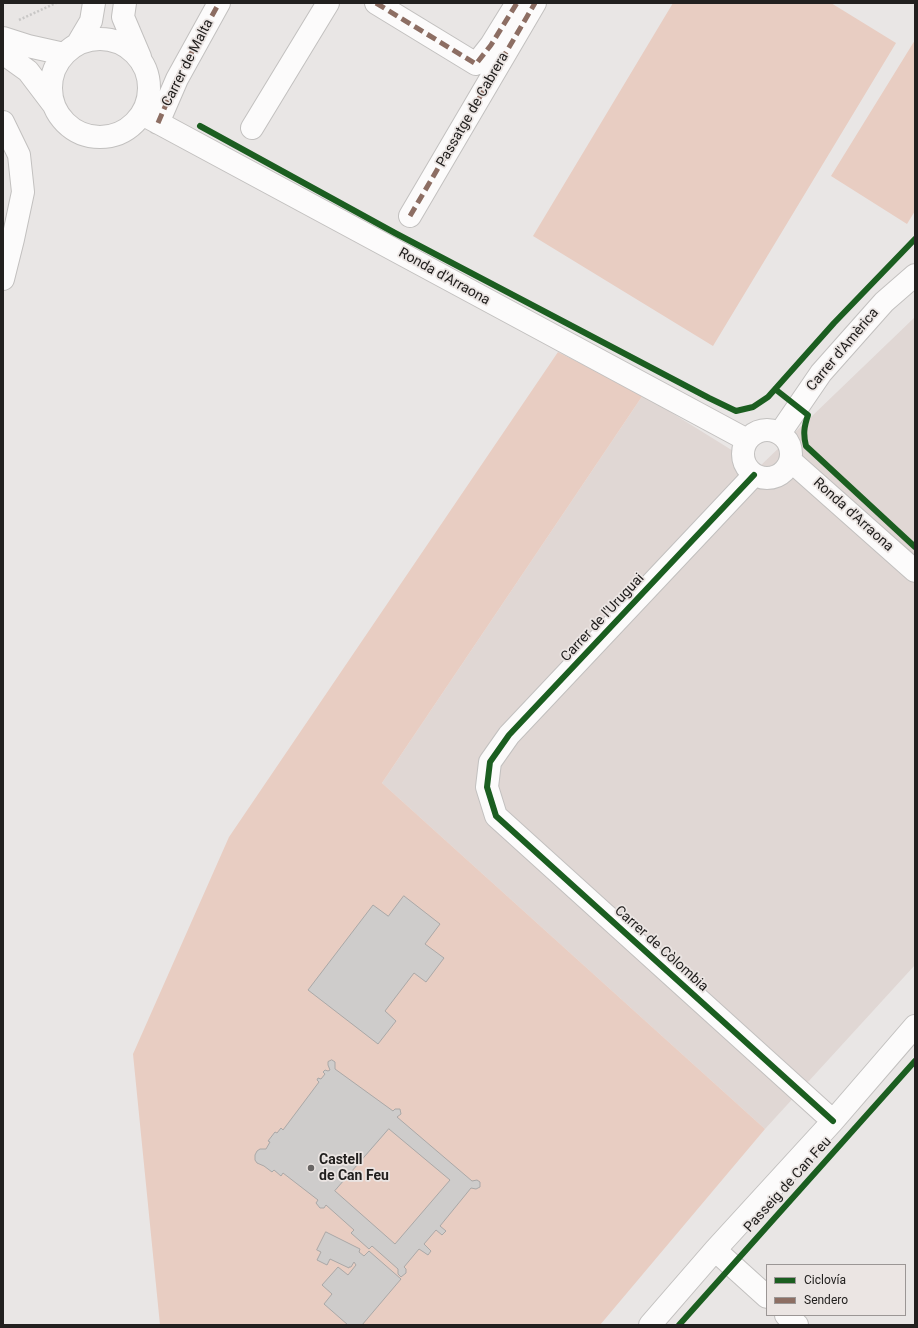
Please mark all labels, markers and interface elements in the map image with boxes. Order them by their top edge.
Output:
street label: Carrer de Malta [159,16,217,110]
street label: Passatge de Cabrera [433,50,513,170]
street label: Ronda d'Arraona [395,245,493,309]
street label: Carrer d'Amèrica [803,305,883,395]
street label: Ronda d'Arraona [809,475,897,555]
street label: Carrer de l'Uruguai [558,570,648,666]
street label: Carrer de Còlombia [611,903,711,995]
street label: Passeig de Can Feu [741,1134,835,1236]
place label: Castell de Can Feu [319,1152,389,1184]
marker: Castell de Can Feu [306,1163,316,1173]
legend [766,1264,906,1316]
text: Ciclovía [804,1273,846,1287]
text: Sendero [804,1293,848,1307]

